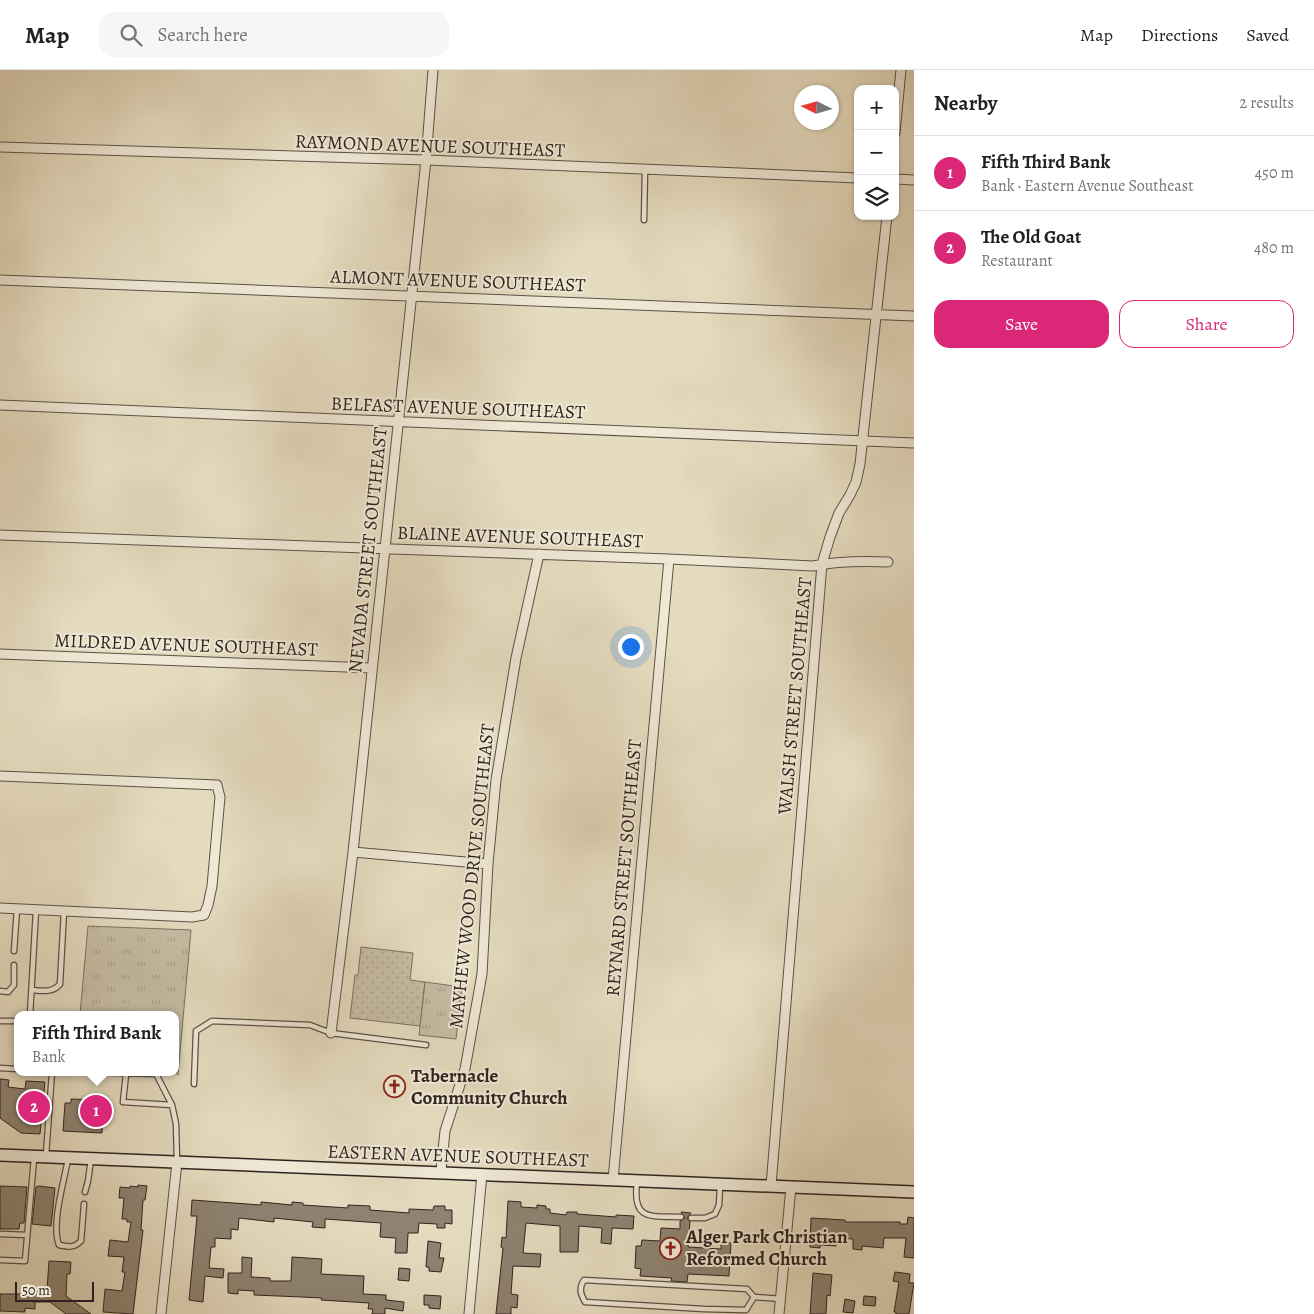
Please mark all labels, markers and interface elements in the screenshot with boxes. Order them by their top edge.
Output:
search box [99,12,449,57]
text: Map [25,19,69,51]
icon: search [117,21,145,49]
text: Search here [157,22,248,48]
text: Map [1080,23,1113,47]
text: Directions [1141,23,1218,47]
text: Saved [1246,23,1289,47]
north arrow [794,85,839,130]
map controls [854,85,899,220]
button: + [854,85,899,130]
text: Nearby [934,89,997,117]
text: 2 results [1239,92,1294,114]
street label: RAYMOND AVENUE SOUTHEAST [295,128,566,164]
button: − [854,130,899,175]
text: Fifth Third Bank [981,149,1110,175]
text: 1 [947,162,953,184]
text: 450 m [1255,162,1294,184]
button: layers [854,175,899,220]
text: Bank · Eastern Avenue Southeast [981,175,1194,197]
text: The Old Goat [981,224,1081,250]
text: 2 [946,237,954,259]
text: 480 m [1254,237,1294,259]
text: Restaurant [981,250,1053,272]
street label: ALMONT AVENUE SOUTHEAST [329,264,587,298]
button: Save [934,300,1109,348]
button: Share [1119,300,1294,348]
street label: BELFAST AVENUE SOUTHEAST [330,391,586,425]
street label: NEVADA STREET SOUTHEAST [342,425,394,674]
street label: BLAINE AVENUE SOUTHEAST [396,520,644,554]
street label: WALSH STREET SOUTHEAST [772,576,818,817]
street label: MILDRED AVENUE SOUTHEAST [54,627,319,663]
your location [618,634,644,660]
street label: MAYHEW WOOD DRIVE SOUTHEAST [443,722,501,1030]
street label: REYNARD STREET SOUTHEAST [600,738,648,998]
popup [14,1011,179,1076]
text: Fifth Third Bank [32,1020,161,1046]
text: Bank [32,1046,66,1068]
place label: Tabernacle Community Church [411,1063,568,1111]
church icon: Tabernacle Community Church [383,1075,407,1099]
pin: 2 [18,1088,50,1126]
pin: 1 [80,1092,112,1130]
street label: EASTERN AVENUE SOUTHEAST [327,1138,590,1174]
place label: Alger Park Christian Reformed Church [685,1224,848,1272]
church icon: Alger Park Christian Reformed Church [658,1236,682,1260]
scale bar [15,1279,94,1302]
text: 50 m [22,1281,50,1300]

